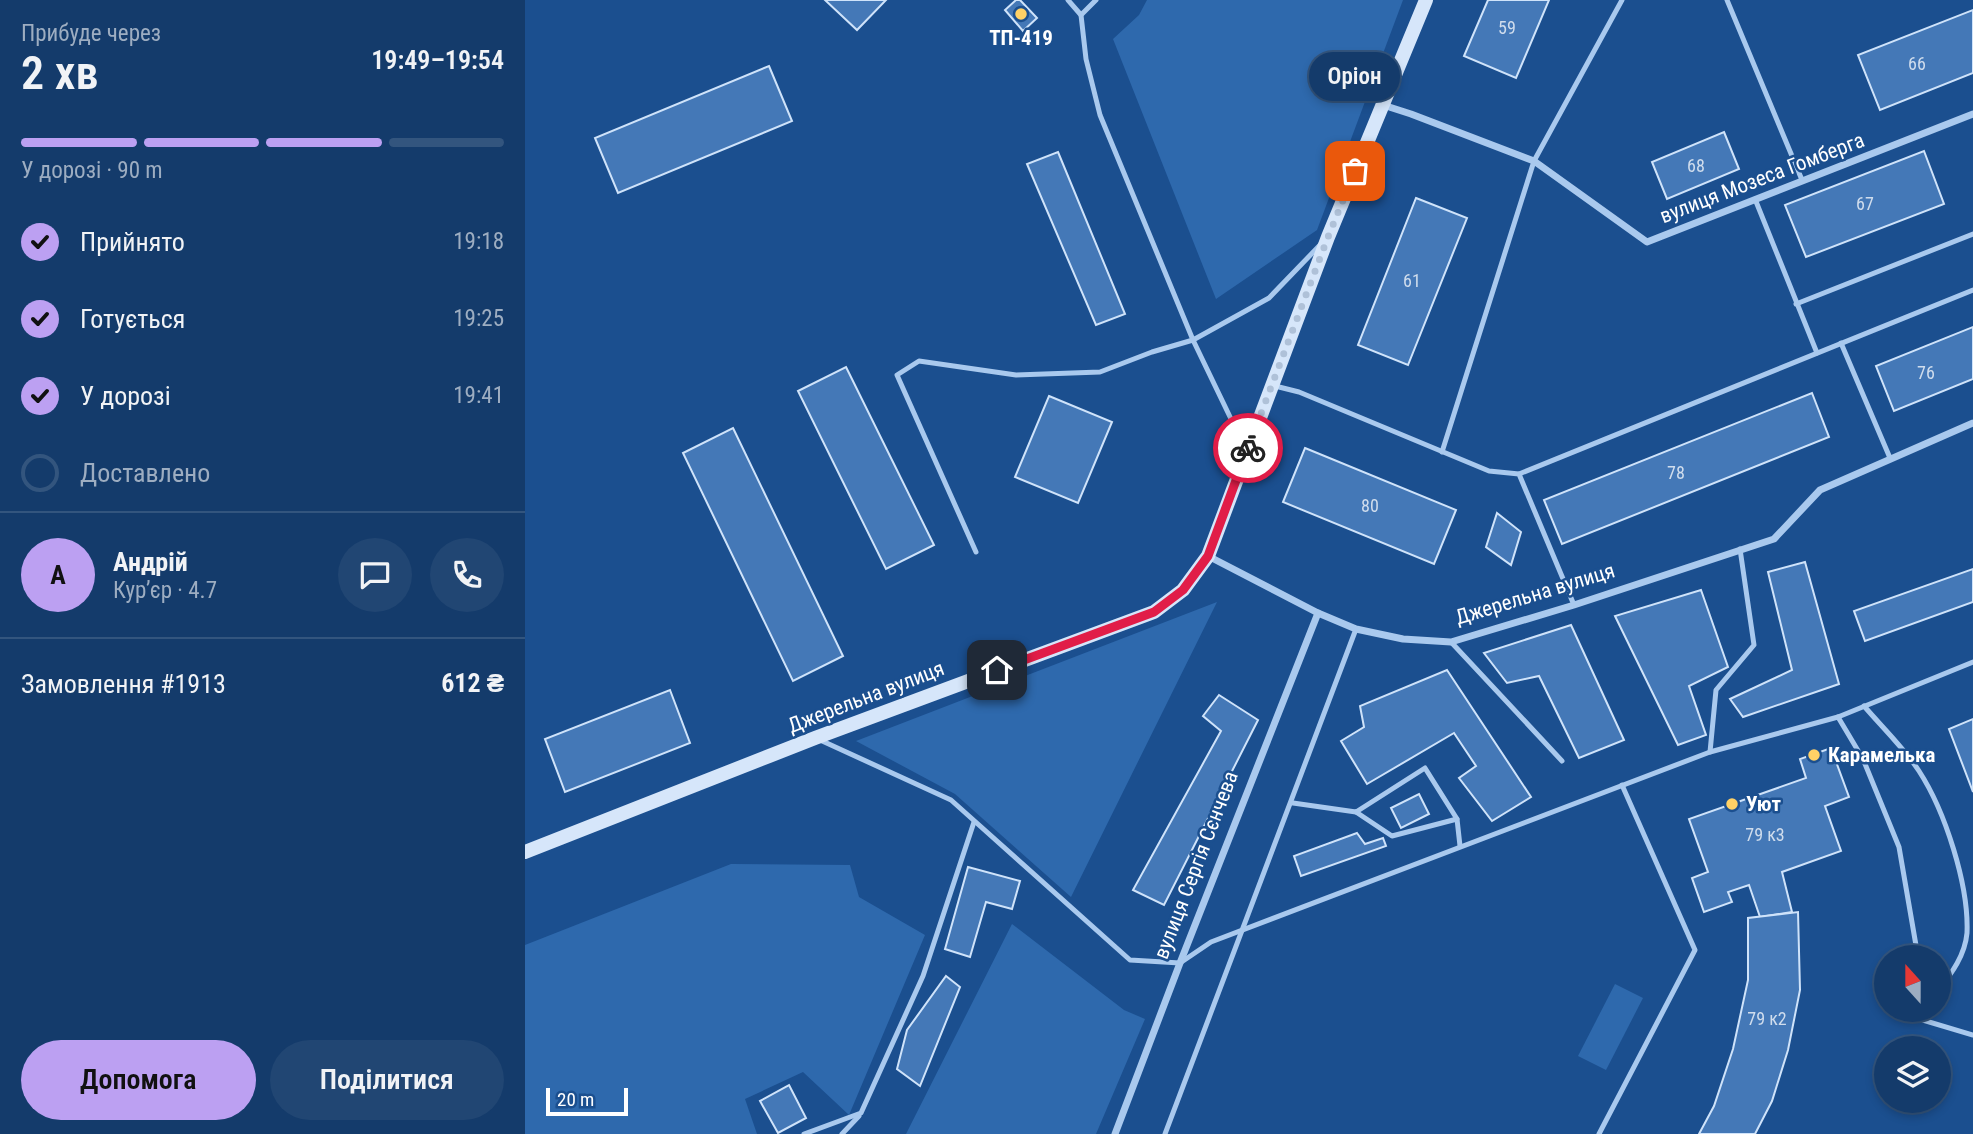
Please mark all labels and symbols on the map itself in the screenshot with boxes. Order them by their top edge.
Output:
marker: ТП-419 [1013,6,1029,22]
house number: 59 [1498,17,1516,38]
place label: ТП-419 [989,26,1053,50]
callout: Оріон [1309,52,1401,101]
house number: 66 [1908,53,1926,74]
street label: вулиця Мозеса Гомберга [1656,128,1868,228]
pin [1325,141,1385,201]
house number: 68 [1687,155,1705,176]
house number: 67 [1856,193,1874,214]
house number: 61 [1403,270,1421,291]
house number: 76 [1917,362,1935,383]
courier [1213,413,1283,483]
house number: 78 [1667,462,1685,483]
house number: 80 [1361,495,1379,516]
street label: Джерельна вулиця [1452,558,1618,630]
pin [967,640,1027,700]
street label: Джерельна вулиця [784,656,948,738]
place label: Карамелька [1828,743,1935,767]
marker: Карамелька [1806,747,1822,763]
street label: вулиця Сергія Сєнчева [1149,768,1243,962]
place label: Уют [1746,792,1781,816]
marker: Уют [1724,796,1740,812]
house number: 79 к3 [1745,824,1785,845]
north arrow [1874,945,1951,1022]
house number: 79 к2 [1747,1008,1787,1029]
scale bar [546,1085,628,1117]

